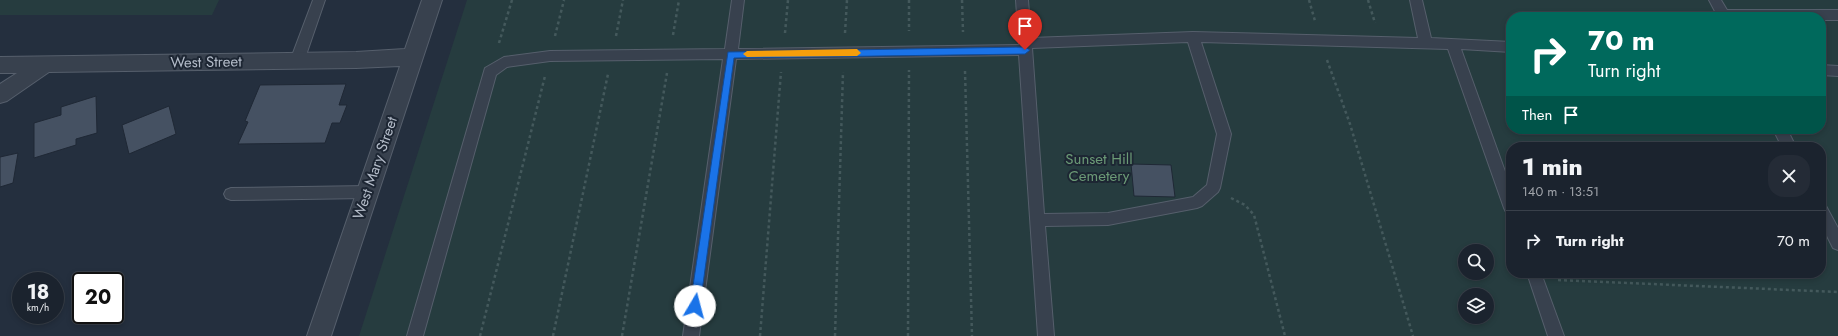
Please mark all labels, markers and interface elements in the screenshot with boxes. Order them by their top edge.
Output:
pin [1008,9,1042,50]
icon: arrive [1014,15,1036,37]
text: 70 m [1588,20,1655,61]
icon: right [1522,28,1574,80]
street label: West Street [170,50,242,74]
text: Turn right [1588,58,1660,84]
text: Then [1522,104,1552,126]
icon: arrive [1560,104,1582,126]
street label: West Mary Street [347,113,403,222]
park label: Sunset Hill Cemetery [1065,148,1133,187]
text: 1 min [1522,149,1583,184]
button: close [1768,155,1810,197]
text: 140 m · 13:51 [1522,182,1599,201]
icon: right [1522,230,1544,252]
text: Turn right [1556,230,1624,252]
text: 70 m [1777,230,1810,252]
map controls [1458,244,1494,324]
button: search [1458,244,1494,280]
speed limit sign: 20 [72,272,124,324]
text: 18 [27,278,49,307]
position arrow [674,285,716,327]
button: layers [1458,288,1494,324]
text: km/h [27,300,49,315]

